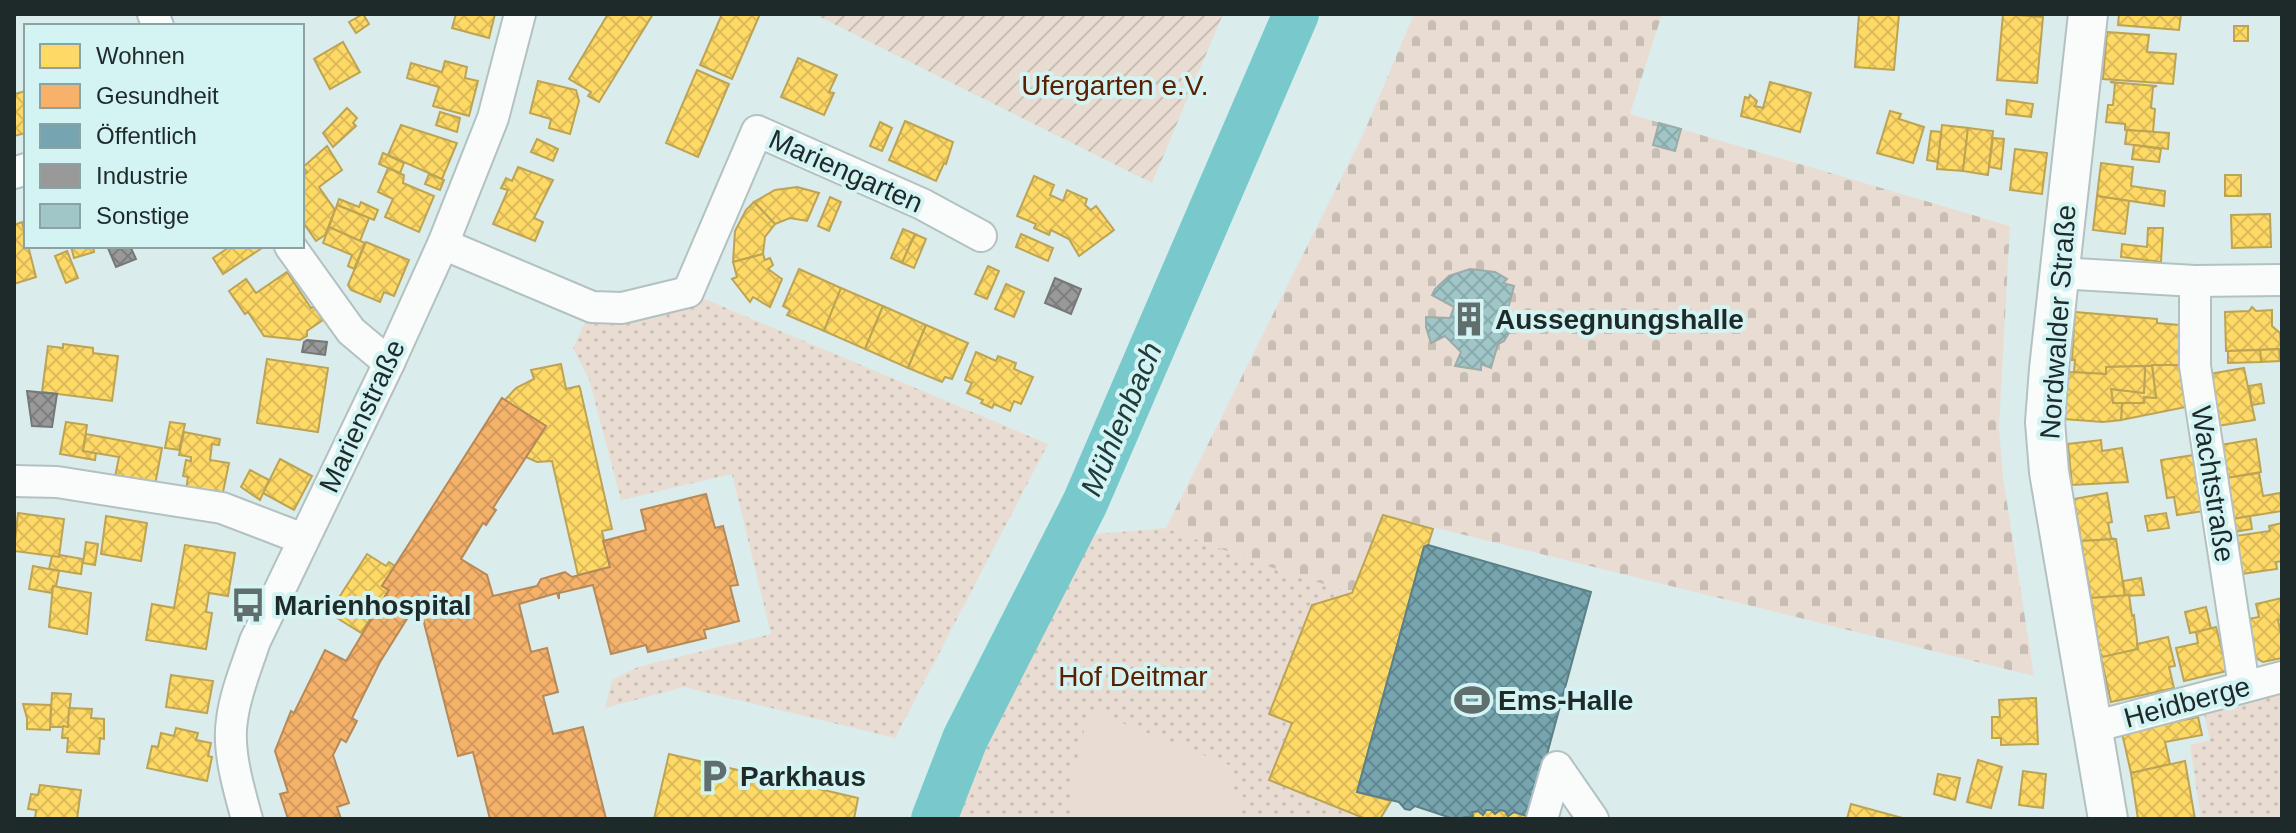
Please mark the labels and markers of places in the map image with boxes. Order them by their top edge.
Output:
building icon: Aussegnungshalle [1450,300,1488,338]
place label: Aussegnungshalle [1495,304,1744,335]
bus stop icon: Marienhospital [229,586,267,624]
place label: Marienhospital [274,590,472,621]
sports icon: Ems-Halle [1453,681,1491,719]
place label: Ems-Halle [1498,685,1633,716]
parking icon: Parkhaus [695,757,733,795]
place label: Parkhaus [740,761,866,792]

